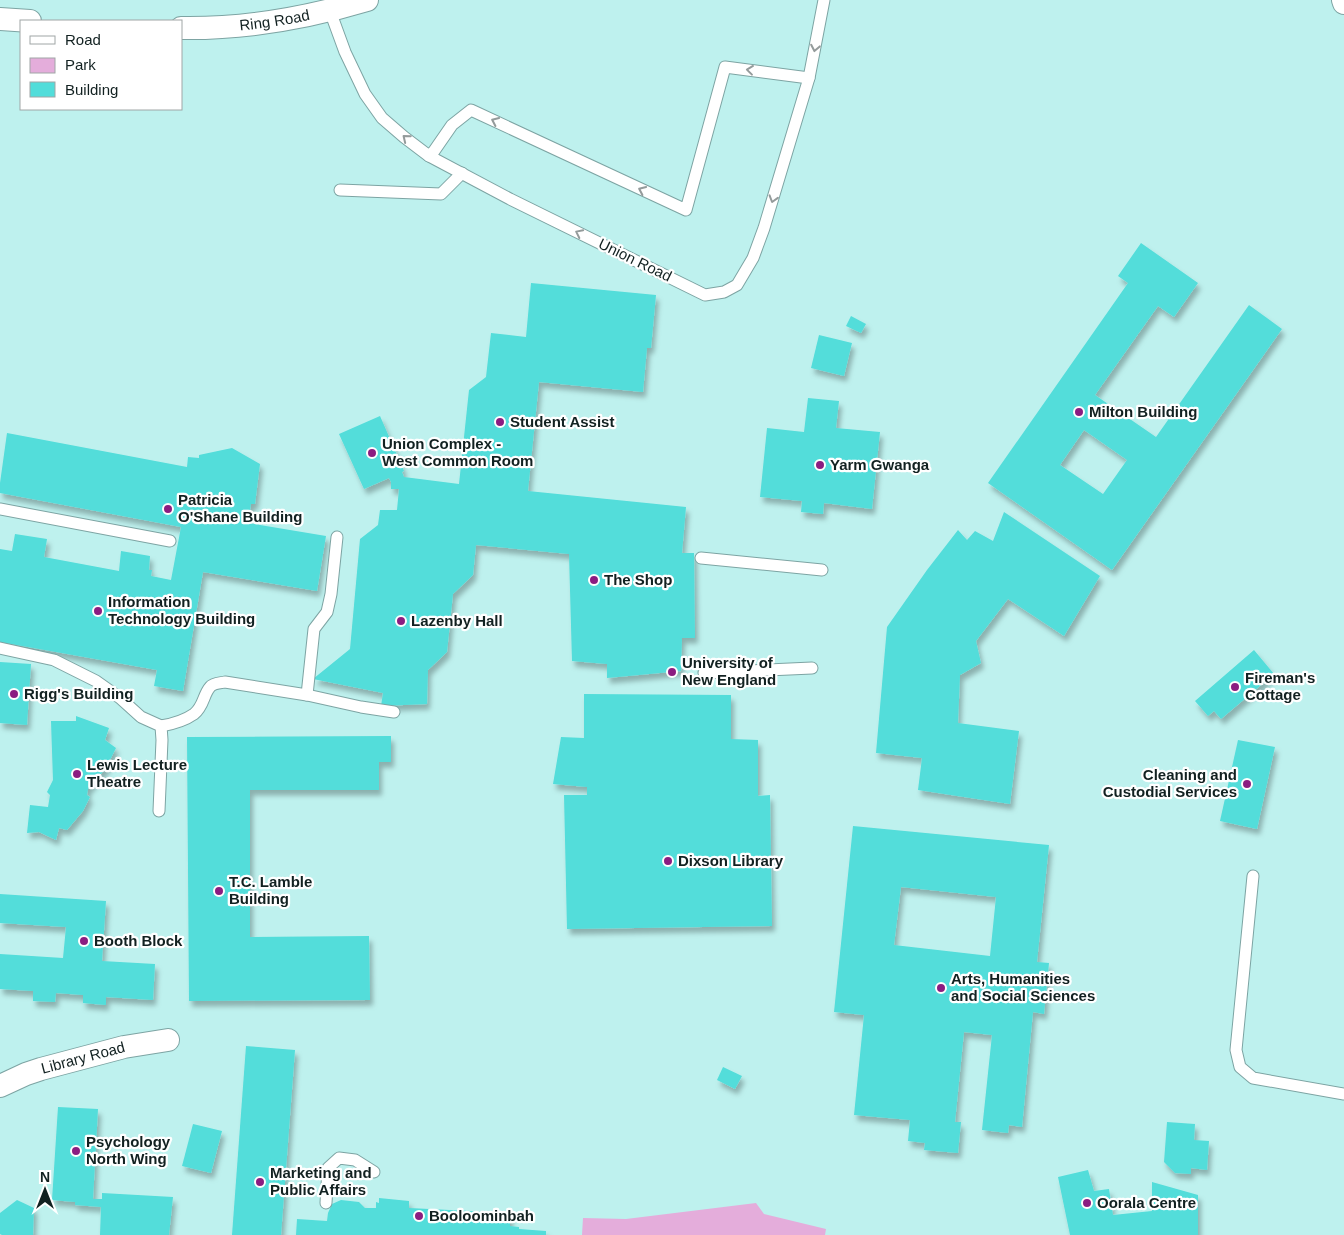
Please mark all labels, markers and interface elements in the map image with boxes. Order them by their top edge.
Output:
street label: Ring Road [239,6,311,34]
legend [20,20,182,110]
text: Road [65,31,101,48]
one-way arrow [810,44,821,52]
text: Park [65,56,96,73]
one-way arrow [745,65,753,76]
text: Building [65,81,118,98]
one-way arrow [491,117,500,127]
one-way arrow [403,136,412,144]
one-way arrow [638,185,647,196]
one-way arrow [768,195,778,203]
one-way arrow [575,229,584,239]
street label: Union Road [596,235,675,285]
place label: Milton Building [1089,403,1197,420]
marker: Milton Building [1073,406,1085,418]
place label: Student Assist [510,413,614,430]
marker: Student Assist [494,416,506,428]
place label: Union Complex - West Common Room [382,435,533,469]
marker: Union Complex - West Common Room [366,447,378,459]
place label: Yarm Gwanga [830,456,930,473]
marker: Yarm Gwanga [814,459,826,471]
place label: Patricia O'Shane Building [178,491,302,525]
marker: Patricia O'Shane Building [162,503,174,515]
place label: The Shop [604,571,672,588]
marker: The Shop [588,574,600,586]
place label: Information Technology Building [108,593,255,627]
marker: Information Technology Building [92,605,104,617]
place label: Lazenby Hall [411,612,503,629]
marker: Lazenby Hall [395,615,407,627]
place label: University of New England [682,654,776,688]
marker: University of New England [666,666,678,678]
place label: Fireman's Cottage [1245,669,1315,703]
marker: Fireman's Cottage [1229,681,1241,693]
place label: Rigg's Building [24,685,133,702]
marker: Rigg's Building [8,688,20,700]
place label: Lewis Lecture Theatre [87,756,187,790]
place label: Cleaning and Custodial Services [1103,766,1237,800]
marker: Lewis Lecture Theatre [71,768,83,780]
marker: Cleaning and Custodial Services [1241,778,1253,790]
place label: Dixson Library [678,852,784,869]
marker: Dixson Library [662,855,674,867]
place label: T.C. Lamble Building [229,873,312,907]
marker: T.C. Lamble Building [213,885,225,897]
place label: Booth Block [94,932,183,949]
marker: Booth Block [78,935,90,947]
place label: Arts, Humanities and Social Sciences [951,970,1095,1004]
marker: Arts, Humanities and Social Sciences [935,982,947,994]
street label: Library Road [39,1038,127,1077]
place label: Psychology North Wing [86,1133,171,1167]
marker: Psychology North Wing [70,1145,82,1157]
place label: Marketing and Public Affairs [270,1164,372,1198]
north arrow [20,1165,70,1215]
text: N [40,1169,50,1185]
marker: Marketing and Public Affairs [254,1176,266,1188]
place label: Oorala Centre [1097,1194,1196,1211]
marker: Oorala Centre [1081,1197,1093,1209]
place label: Booloominbah [429,1207,534,1224]
marker: Booloominbah [413,1210,425,1222]

